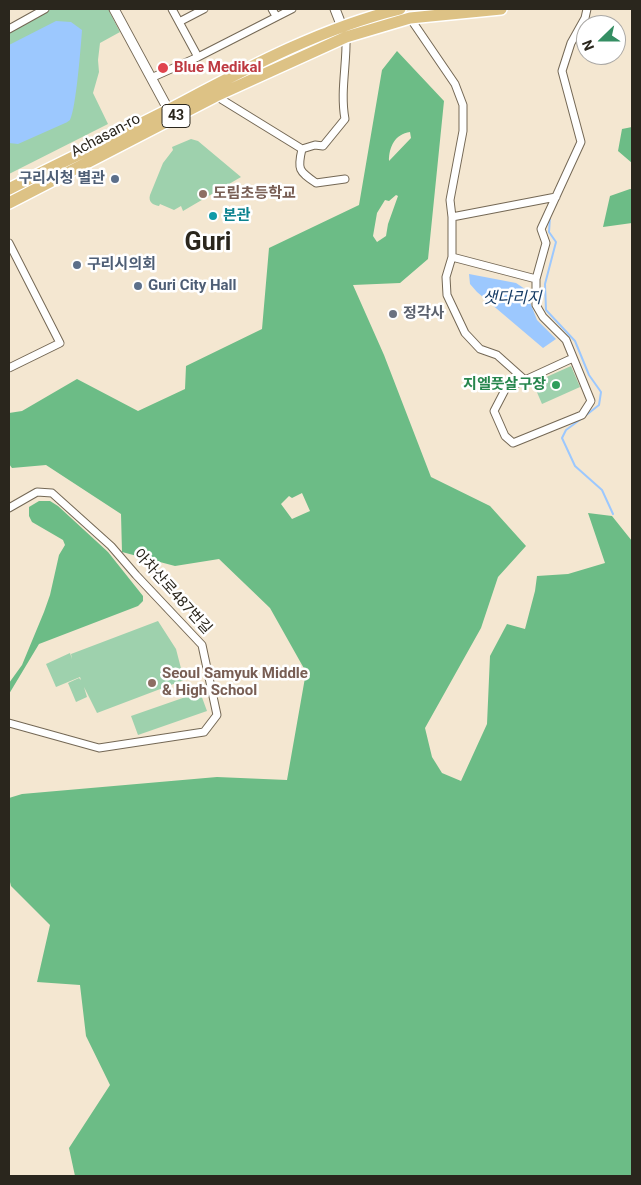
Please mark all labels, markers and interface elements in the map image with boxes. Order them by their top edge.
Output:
north arrow [576,15,626,65]
text: N [579,38,597,53]
place label: Blue Medikal [174,59,261,77]
marker: Blue Medikal [156,61,170,75]
road number: 43 [162,104,190,128]
street label: Achasan-ro [68,110,144,162]
place label: 구리시청 별관 [18,170,105,188]
marker: 구리시청 별관 [109,173,121,185]
place label: 도림초등학교 [213,185,296,203]
marker: 도림초등학교 [197,188,209,200]
place label: 본관 [223,207,251,225]
marker: 본관 [207,210,219,222]
district label: Guri [185,229,231,259]
place label: 구리시의회 [87,256,156,274]
marker: 구리시의회 [71,259,83,271]
place label: Guri City Hall [148,277,237,295]
marker: Guri City Hall [132,280,144,292]
water label: 샛다리지 [483,289,541,309]
place label: 정각사 [403,305,444,323]
marker: 정각사 [387,308,399,320]
place label: 지엘풋살구장 [463,376,546,394]
marker: 지엘풋살구장 [550,379,562,391]
street label: 아차산로487번길 [129,546,215,638]
place label: Seoul Samyuk Middle & High School [162,665,308,700]
marker: Seoul Samyuk Middle & High School [146,677,158,689]

